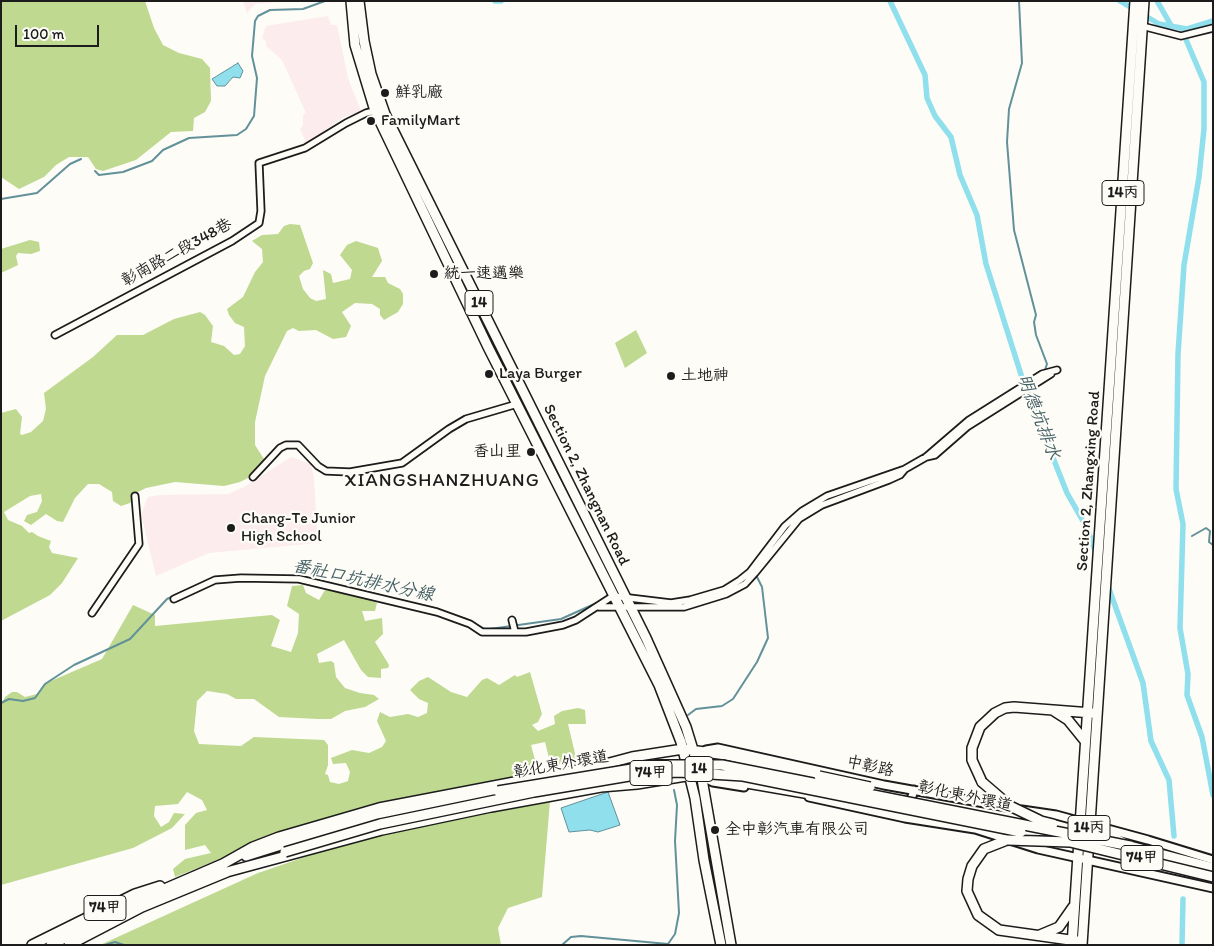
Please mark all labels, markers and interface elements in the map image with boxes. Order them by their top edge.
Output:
scale bar [18,15,101,47]
text: 100 m [23,25,64,43]
place label: 鮮乳廠 [395,83,443,103]
marker: 鮮乳廠 [379,87,391,99]
place label: FamilyMart [381,111,460,131]
marker: FamilyMart [365,115,377,127]
road number: 14丙 [1102,180,1144,206]
street label: 彰南路二段348巷 [119,215,235,291]
place label: 統一速邁樂 [444,264,524,284]
marker: 統一速邁樂 [428,268,440,280]
road number: 14 [465,290,493,316]
place label: Laya Burger [499,364,582,384]
place label: 土地神 [681,366,729,386]
marker: Laya Burger [483,368,495,380]
marker: 土地神 [665,370,677,382]
water label: 明德坑排水 [1012,371,1064,463]
street label: Section 2, Zhangxing Road [1073,390,1105,572]
street label: Section 2, Zhangnan Road [539,401,633,569]
place label: 香山里 [473,442,521,462]
marker: 香山里 [525,446,537,458]
district label: XIANGSHANZHUANG [342,470,542,492]
place label: Chang-Te Junior High School [241,509,355,547]
marker: Chang-Te Junior High School [225,522,237,534]
water label: 番社口坑排水分線 [290,555,436,607]
street label: 彰化東外環道 [512,747,610,783]
street label: 中彰路 [845,753,895,781]
road number: 14 [685,756,713,782]
road number: 74甲 [630,760,672,786]
street label: 彰化東外環道 [916,778,1014,816]
road number: 14丙 [1068,816,1110,840]
place label: 全中彰汽車有限公司 [725,820,869,840]
marker: 全中彰汽車有限公司 [709,824,721,836]
road number: 74甲 [1121,846,1163,870]
road number: 74甲 [84,896,126,920]

